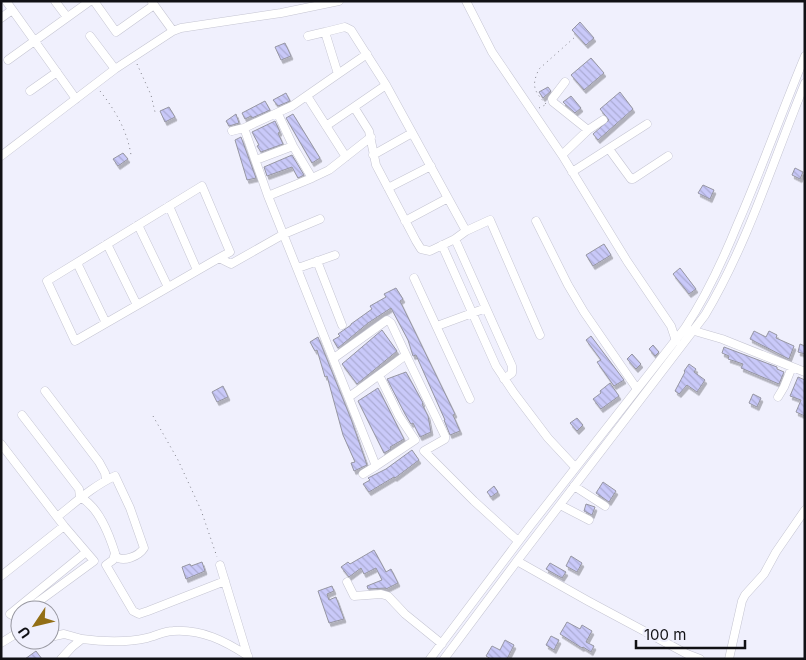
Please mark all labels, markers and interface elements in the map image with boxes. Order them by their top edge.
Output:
north arrow [10,600,60,650]
scale bar [636,618,745,650]
text: U [14,624,34,642]
text: 100 m [644,625,686,644]

